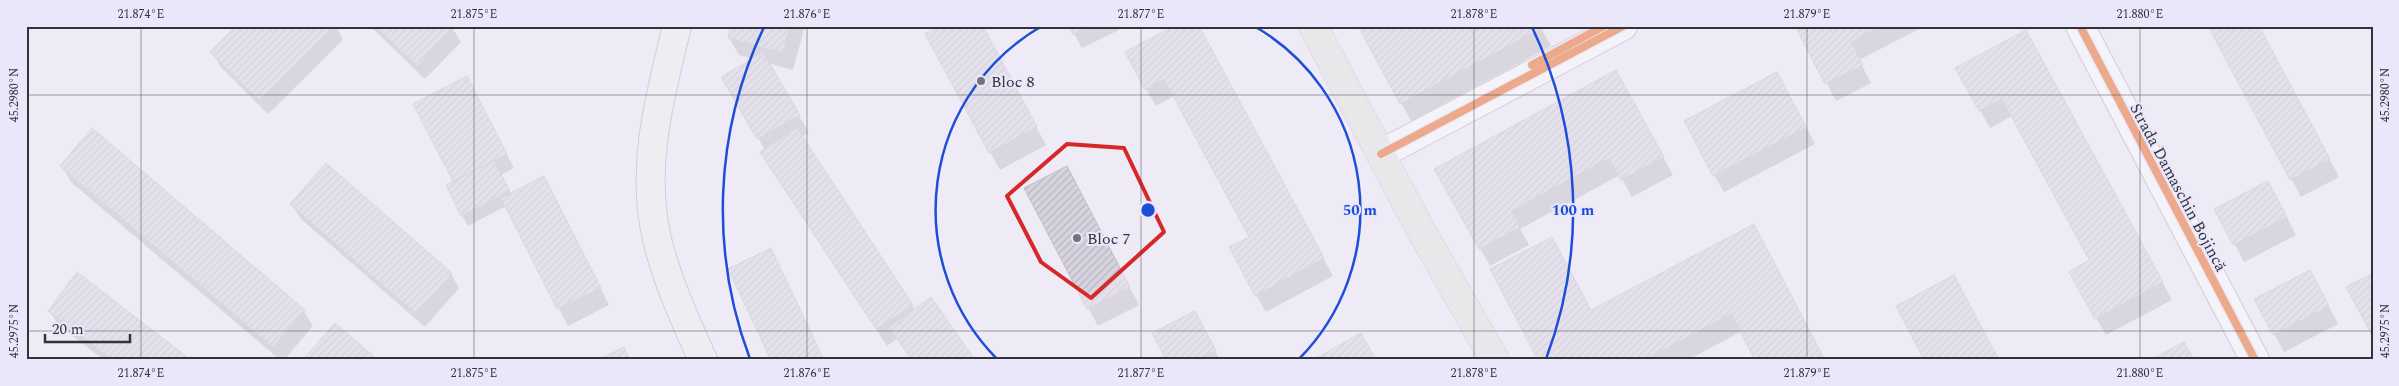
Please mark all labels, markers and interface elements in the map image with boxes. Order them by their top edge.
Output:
text: 21.874°E [118,5,164,24]
text: 21.875°E [451,5,497,24]
text: 21.876°E [784,5,830,24]
text: 21.877°E [1118,5,1164,24]
text: 21.878°E [1451,5,1497,24]
text: 21.879°E [1784,5,1830,24]
text: 21.880°E [2117,5,2163,24]
text: 45.2980°N [5,68,24,122]
text: 45.2980°N [2376,68,2395,122]
place label: Bloc 8 [991,70,1034,94]
marker: Bloc 8 [975,75,987,87]
street label: Strada Damaschin Bojincă [2123,99,2233,276]
text: 50 m [1343,199,1378,222]
text: 100 m [1552,199,1595,222]
centre of rings [1139,201,1157,219]
place label: Bloc 7 [1087,227,1130,251]
marker: Bloc 7 [1071,232,1083,244]
text: 45.2975°N [5,304,24,358]
text: 45.2975°N [2376,304,2395,358]
scale bar [45,311,130,343]
text: 20 m [52,318,84,341]
text: 21.874°E [118,364,164,383]
text: 21.875°E [451,364,497,383]
text: 21.876°E [784,364,830,383]
text: 21.877°E [1118,364,1164,383]
text: 21.878°E [1451,364,1497,383]
text: 21.879°E [1784,364,1830,383]
text: 21.880°E [2117,364,2163,383]

